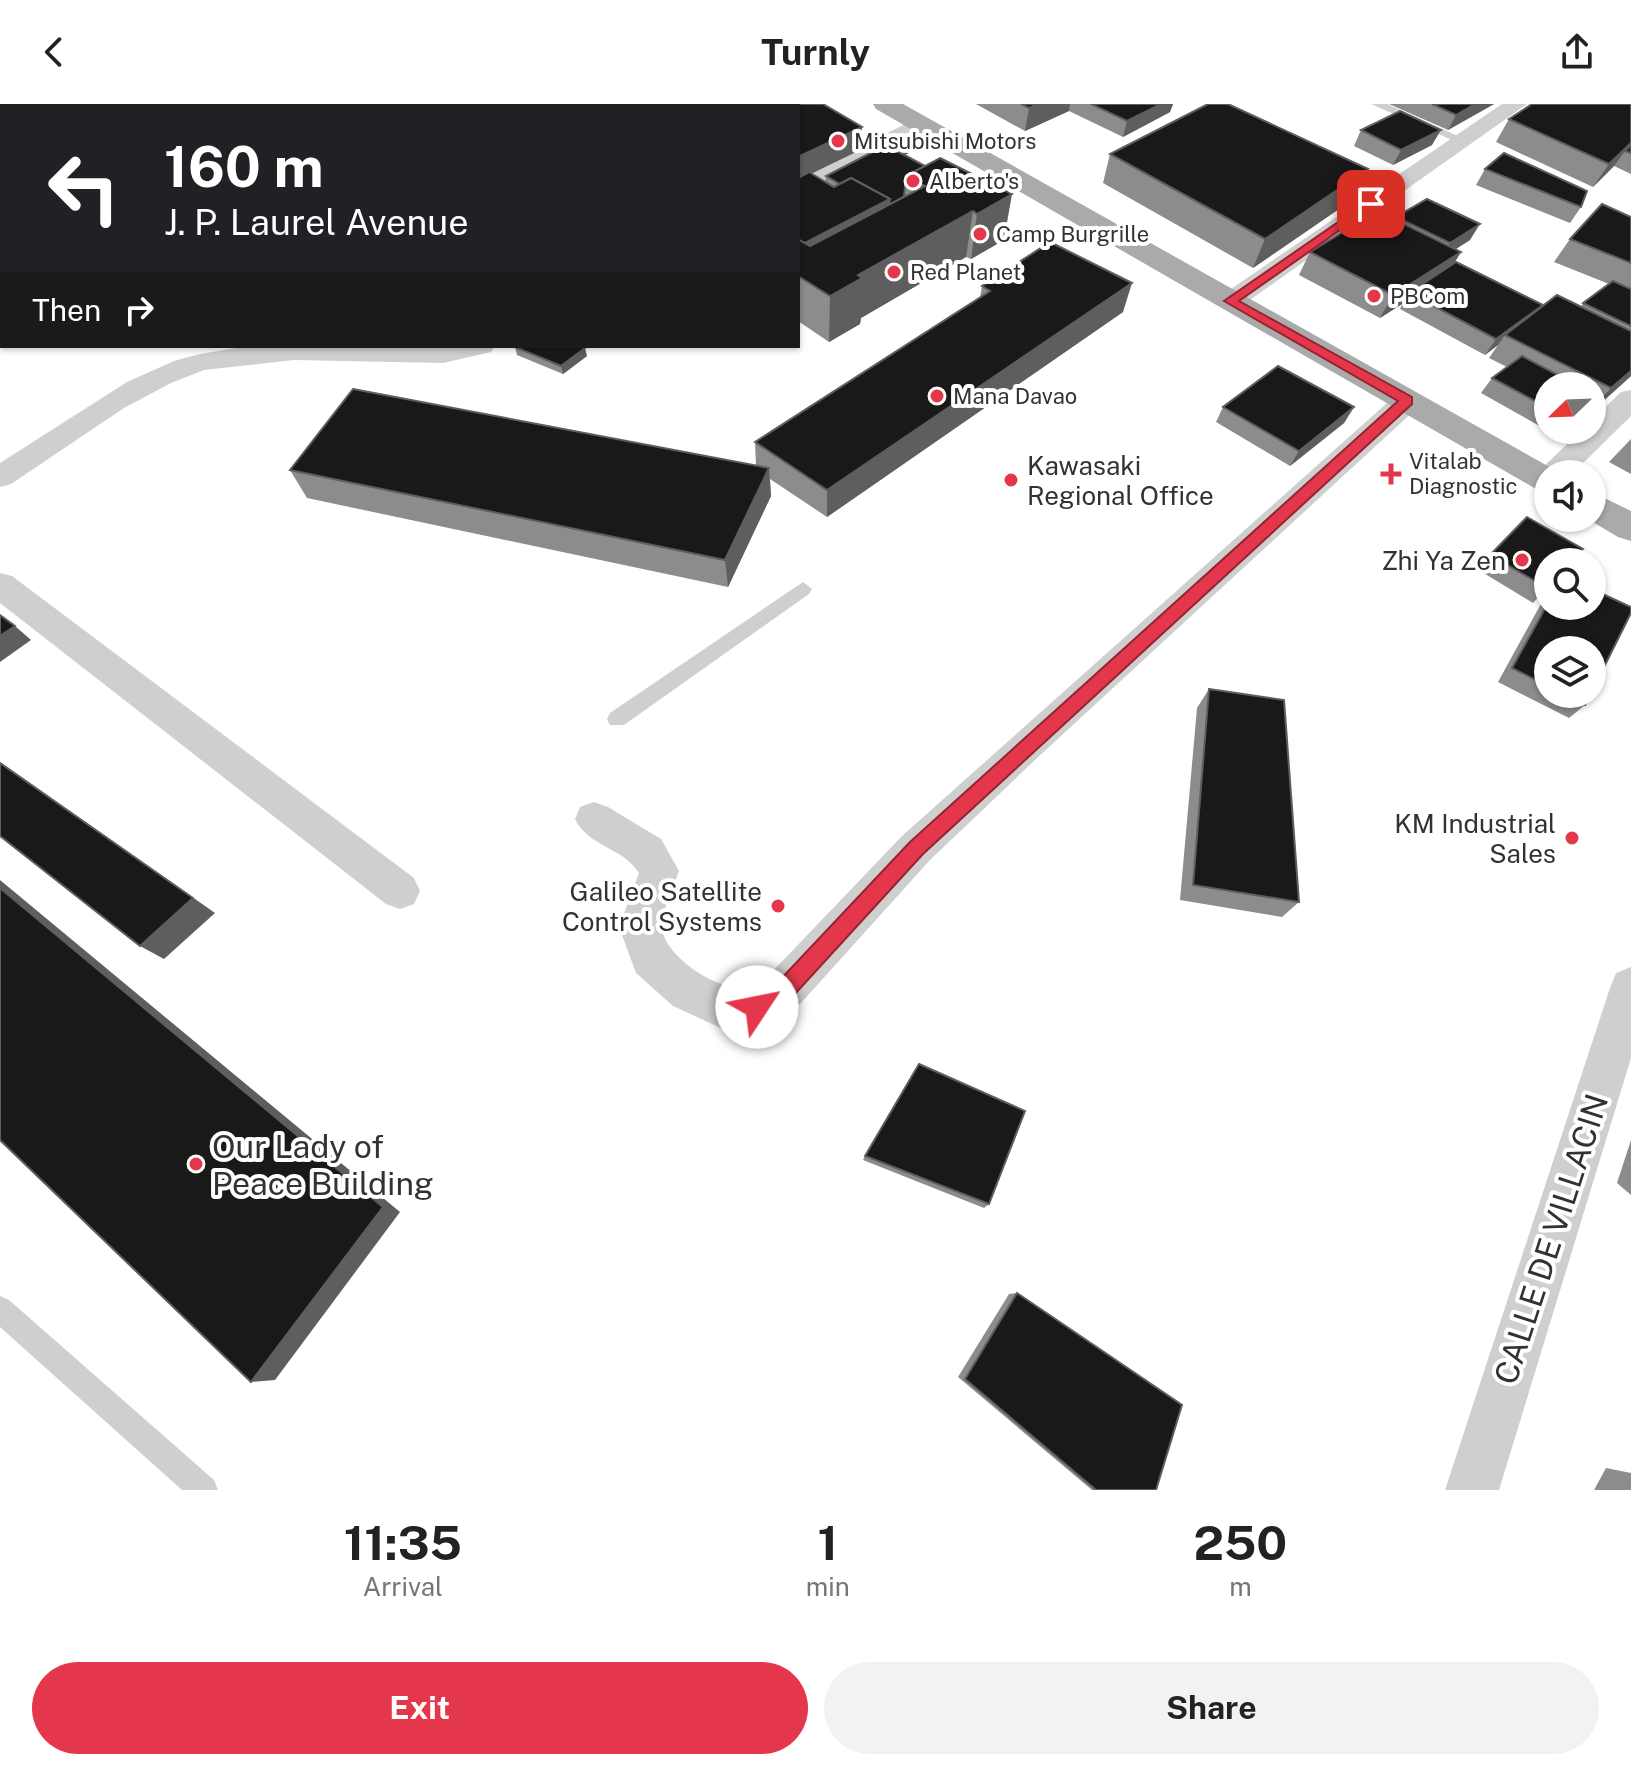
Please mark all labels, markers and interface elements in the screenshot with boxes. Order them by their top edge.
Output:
icon: back [32,30,76,74]
icon: share [1555,30,1599,74]
text: Turnly [761,31,870,73]
place label: Mitsubishi Motors [854,128,1036,154]
marker: Mitsubishi Motors [829,132,847,150]
text: 160 m [164,134,324,200]
icon: left [32,136,136,240]
place label: Alberto's [929,168,1019,194]
pin [1337,170,1405,238]
marker: Alberto's [904,172,922,190]
icon: arrive [1349,182,1393,226]
text: J. P. Laurel Avenue [164,201,469,243]
place label: Camp Burgrille [996,221,1149,247]
marker: Camp Burgrille [971,225,989,243]
place label: Red Planet [910,259,1021,285]
marker: Red Planet [885,263,903,281]
place label: PBCom [1390,283,1465,309]
marker: PBCom [1365,287,1383,305]
icon: right [117,288,161,332]
text: Then [32,292,101,328]
north arrow [1534,372,1606,444]
map controls [1534,372,1606,708]
place label: Mana Davao [953,383,1077,409]
marker: Mana Davao [928,387,946,405]
place label: Vitalab Diagnostic [1409,448,1517,499]
place label: Kawasaki Regional Office [1027,450,1214,511]
button: sound [1534,460,1606,532]
marker: Vitalab Diagnostic [1380,463,1402,485]
marker: Kawasaki Regional Office [1002,471,1020,489]
place label: Zhi Ya Zen [1381,545,1506,576]
button: search [1534,548,1606,620]
marker: Zhi Ya Zen [1513,551,1531,569]
button: layers [1534,636,1606,708]
place label: KM Industrial Sales [1394,808,1556,869]
marker: KM Industrial Sales [1563,829,1581,847]
place label: Galileo Satellite Control Systems [562,876,762,937]
marker: Galileo Satellite Control Systems [769,897,787,915]
position arrow [715,965,799,1049]
street label: CALLE DE VILLACIN [1487,1089,1615,1389]
place label: Our Lady of Peace Building [212,1128,434,1202]
marker: Our Lady of Peace Building [187,1155,205,1173]
text: 11:35 [344,1514,462,1571]
text: 1 [817,1514,838,1571]
text: 250 [1193,1514,1287,1571]
text: Arrival [363,1571,443,1602]
text: min [806,1571,850,1602]
text: m [1229,1571,1252,1602]
button: Exit [32,1662,808,1754]
button: Share [824,1662,1599,1754]

